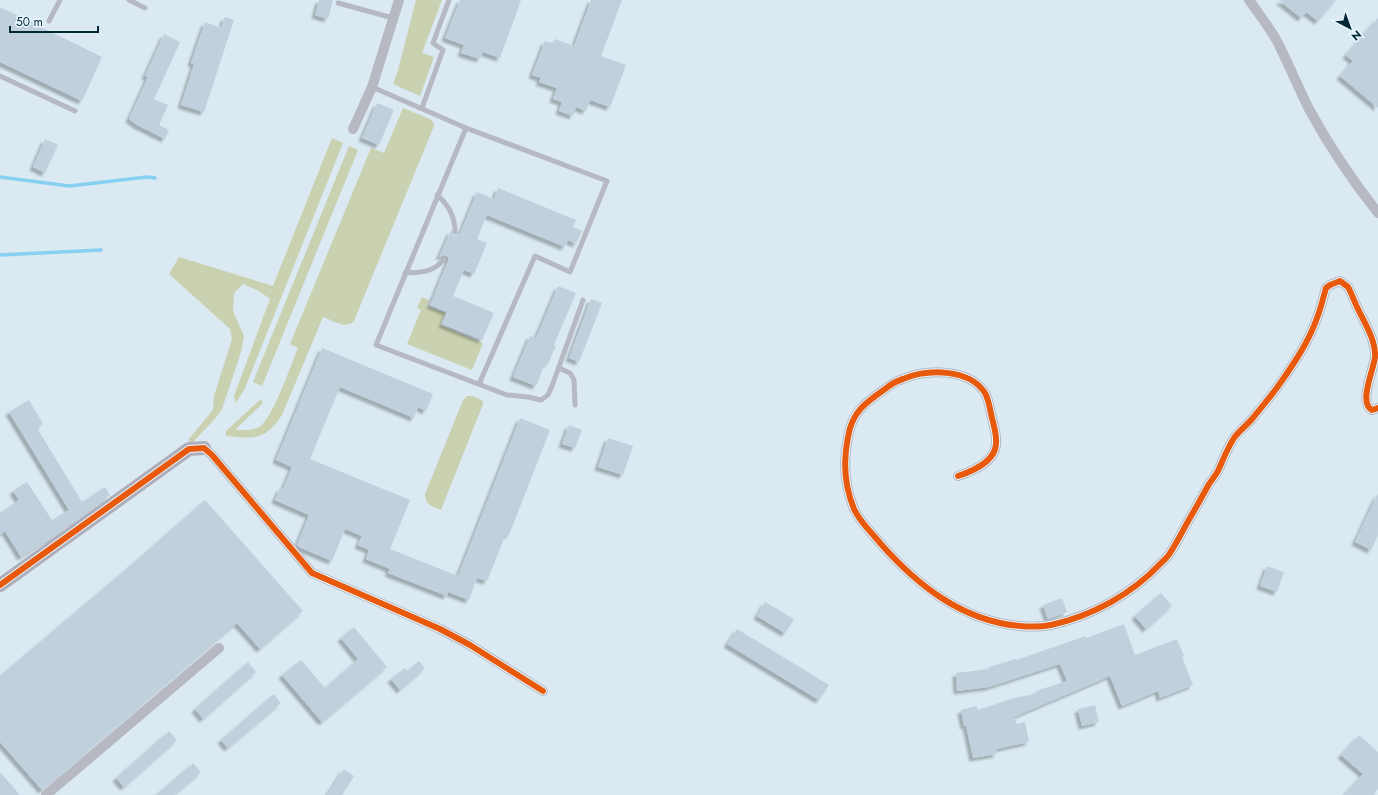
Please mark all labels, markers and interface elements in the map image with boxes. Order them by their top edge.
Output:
scale bar [10,8,98,34]
north arrow [1330,8,1370,48]
text: 50 m [16,13,43,31]
text: N [1348,27,1365,44]

